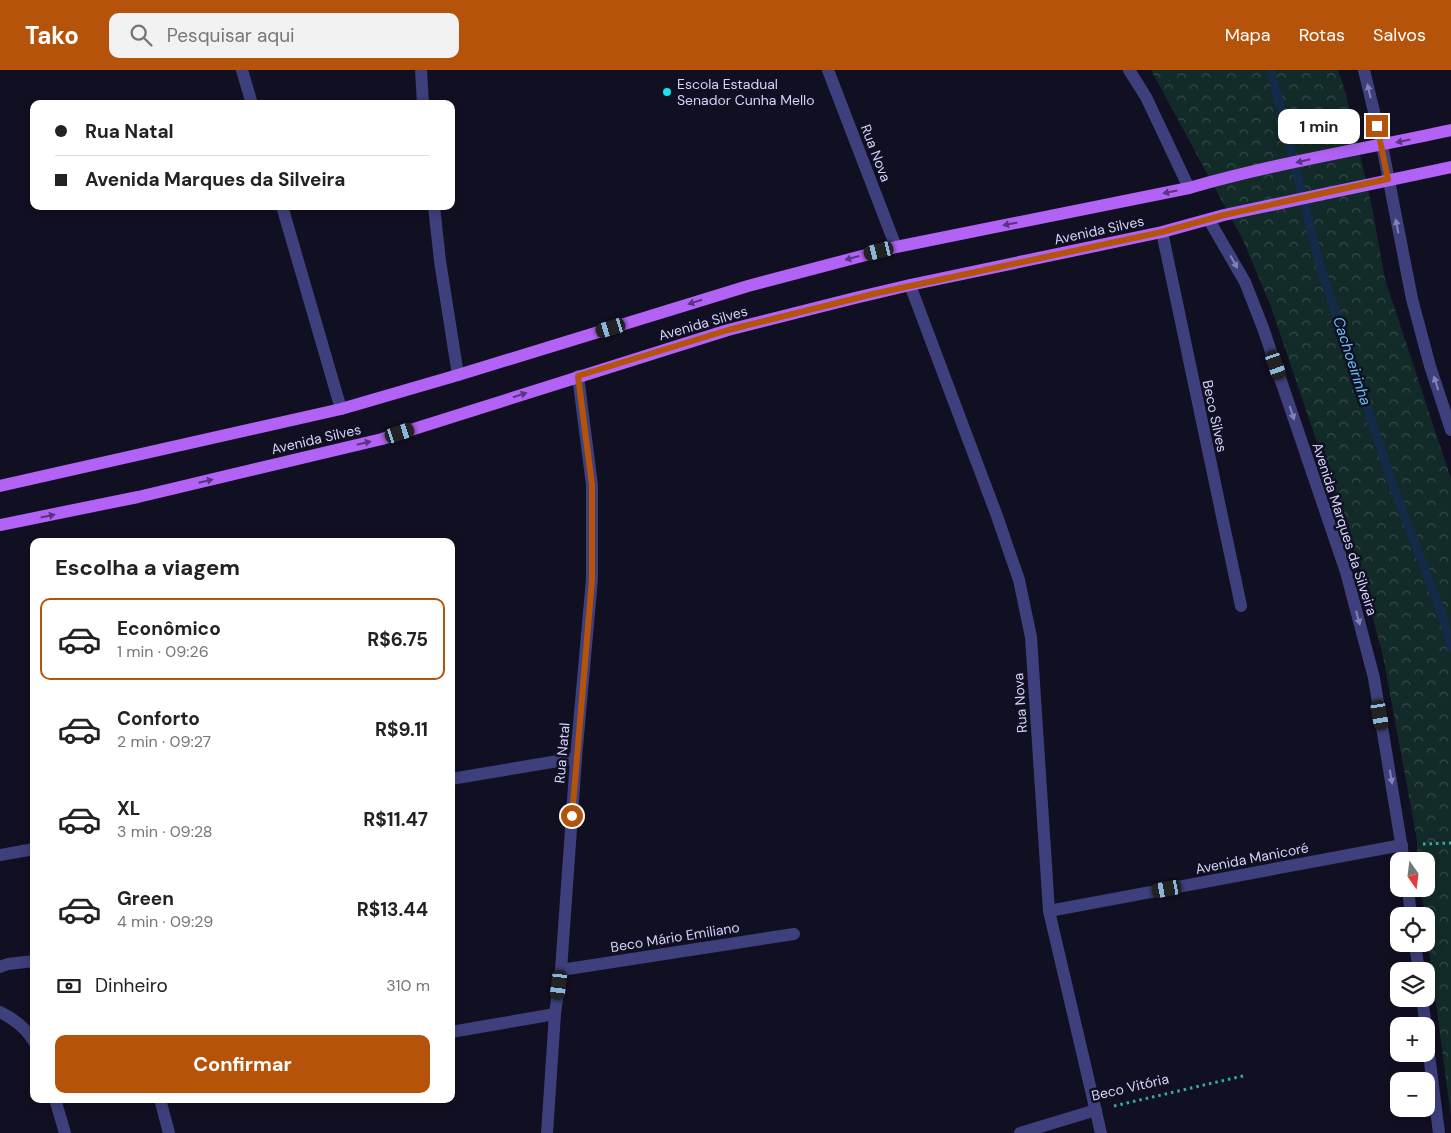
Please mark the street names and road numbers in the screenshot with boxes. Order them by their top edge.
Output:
street label: Rua Nova [857,122,895,184]
street label: Avenida Silves [1052,212,1146,248]
street label: Avenida Silves [656,302,750,344]
street label: Beco Silves [1199,378,1231,454]
street label: Avenida Silves [269,420,363,458]
street label: Avenida Marques da Silveira [1309,440,1381,618]
street label: Rua Nova [1009,672,1031,734]
street label: Rua Natal [550,722,574,784]
street label: Avenida Manicoré [1194,838,1310,878]
street label: Beco Mário Emiliano [609,918,741,956]
street label: Beco Vitória [1090,1069,1170,1105]

